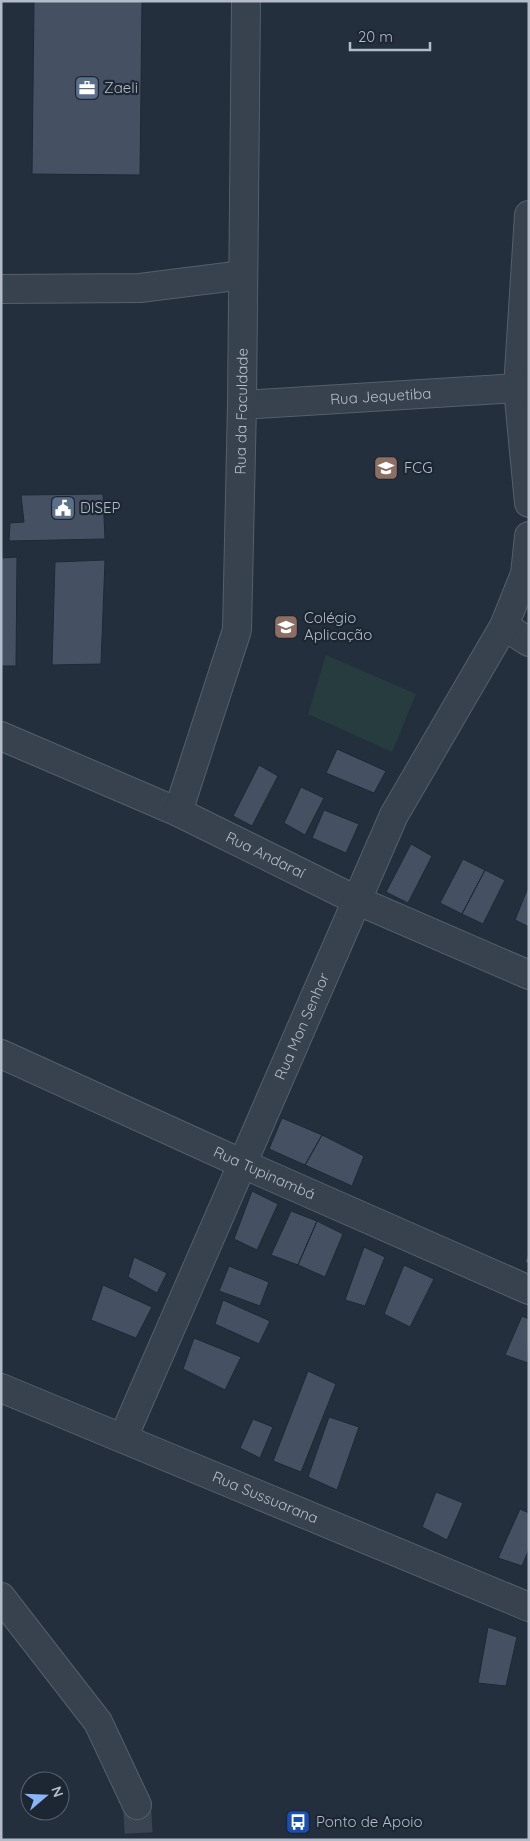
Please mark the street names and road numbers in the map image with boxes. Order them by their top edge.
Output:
street label: Rua da Faculdade [230,348,252,475]
street label: Rua Jequetiba [330,383,432,409]
street label: Rua Andaraí [223,827,309,883]
street label: Rua Mon Senhor [270,969,333,1083]
street label: Rua Tupinambá [211,1142,318,1204]
street label: Rua Sussuarana [210,1467,321,1528]

